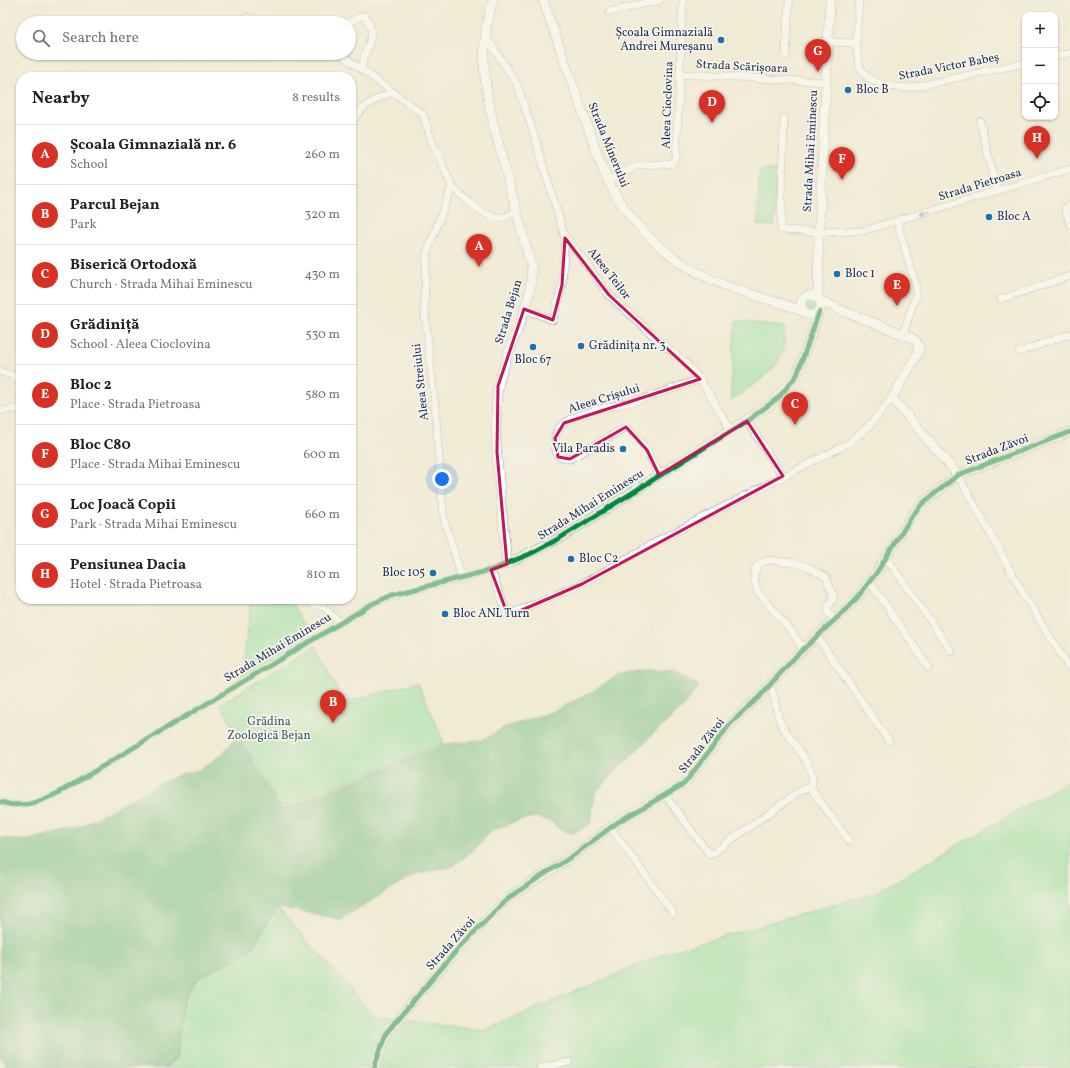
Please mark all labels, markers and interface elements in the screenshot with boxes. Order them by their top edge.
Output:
map controls [1022,12,1058,120]
button: + [1022,12,1058,48]
search box [16,16,356,60]
place label: Școala Gimnazială Andrei Mureșanu [615,25,713,55]
icon: search [30,27,52,49]
text: Search here [62,28,139,49]
marker: Școala Gimnazială Andrei Mureșanu [716,35,726,45]
pin: G [805,39,831,72]
button: − [1022,48,1058,84]
street label: Strada Victor Babeș [897,49,1001,85]
street label: Strada Scărișoara [696,57,788,77]
street label: Aleea Cioclovina [658,61,678,149]
place label: Bloc B [856,82,889,98]
button: locate [1022,84,1058,120]
marker: Bloc B [843,85,853,95]
text: Nearby [32,87,90,110]
text: 8 results [292,89,340,107]
street label: Strada Mihai Eminescu [800,89,822,213]
pin: D [699,90,725,123]
street label: Strada Minerului [584,100,632,190]
pin: H [1024,126,1050,159]
text: Școala Gimnazială nr. 6 [70,135,236,156]
text: A [40,146,50,164]
text: 260 m [305,146,340,164]
pin: F [829,147,855,180]
text: School [70,156,108,174]
street label: Strada Pietroasa [937,165,1023,205]
text: Parcul Bejan [70,195,160,216]
text: B [41,206,49,224]
text: 320 m [305,206,340,224]
place label: Bloc A [997,209,1031,225]
one-way arrow [919,210,931,216]
marker: Bloc A [984,212,994,222]
text: Park [70,216,97,234]
pin: A [466,234,492,267]
street label: Aleea Teilor [584,245,634,303]
text: Biserică Ortodoxă [70,255,197,276]
text: C [41,266,49,284]
text: 430 m [304,266,340,284]
place label: Bloc 1 [845,266,875,282]
marker: Bloc 1 [832,269,842,279]
pin: E [884,273,910,306]
text: Church · Strada Mihai Eminescu [70,276,253,294]
street label: Strada Bejan [492,278,526,346]
text: Grădiniță [70,315,139,336]
text: D [40,326,50,344]
text: 530 m [305,326,340,344]
text: School · Aleea Cioclovina [70,336,211,354]
place label: Grădinița nr. 3 [589,338,666,354]
marker: Grădinița nr. 3 [576,341,586,351]
street label: Aleea Streiului [409,342,433,421]
marker: Bloc 67 [528,342,538,352]
place label: Bloc 67 [514,352,552,368]
text: Bloc 2 [70,375,112,396]
street label: Aleea Crișului [566,380,642,417]
text: E [41,386,49,404]
text: 580 m [305,386,340,404]
pin: C [782,392,808,425]
text: Place · Strada Pietroasa [70,396,201,414]
street label: Strada Zăvoi [963,430,1031,469]
text: Bloc C80 [70,435,131,456]
place label: Vila Paradis [552,441,615,457]
marker: Vila Paradis [618,444,628,454]
text: F [41,446,49,464]
text: 600 m [303,446,340,464]
text: Place · Strada Mihai Eminescu [70,456,240,474]
street label: Strada Mihai Eminescu [535,466,647,544]
your location [432,469,452,489]
text: Loc Joacă Copii [70,495,176,516]
text: G [40,506,50,524]
text: 660 m [305,506,340,524]
text: Park · Strada Mihai Eminescu [70,516,237,534]
place label: Bloc C2 [579,551,619,567]
marker: Bloc C2 [566,554,576,564]
text: Pensiunea Dacia [70,555,186,576]
place label: Bloc 105 [382,565,425,581]
text: H [40,566,50,584]
text: 810 m [306,566,340,584]
marker: Bloc 105 [428,568,438,578]
text: Hotel · Strada Pietroasa [70,576,202,594]
place label: Bloc ANL Turn [453,606,530,622]
street label: Strada Mihai Eminescu [221,609,335,686]
marker: Bloc ANL Turn [440,609,450,619]
pin: B [320,690,346,723]
park label: Grădina Zoologică Bejan [227,714,311,744]
street label: Strada Zăvoi [675,715,729,777]
street label: Strada Zăvoi [423,914,479,974]

